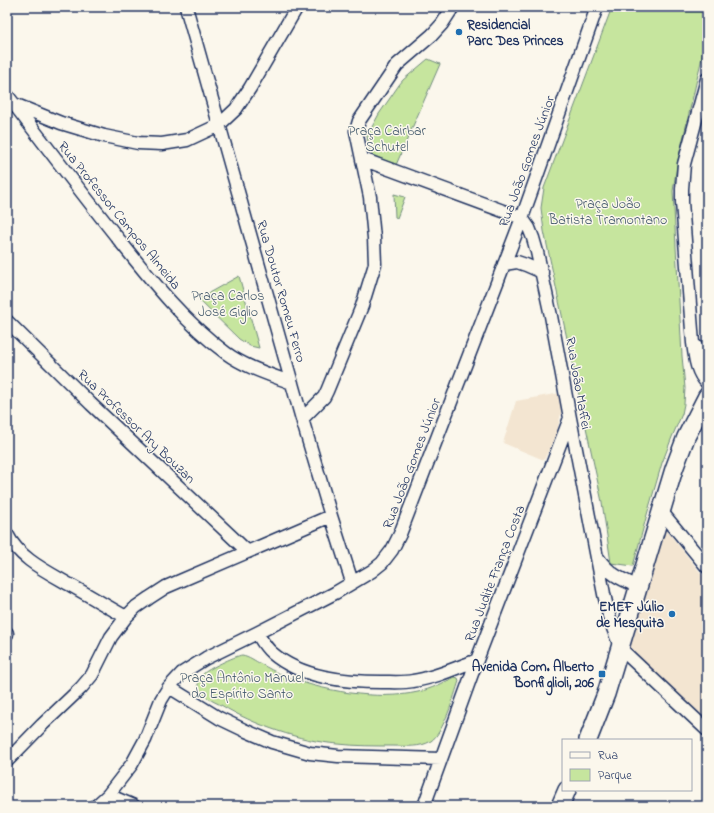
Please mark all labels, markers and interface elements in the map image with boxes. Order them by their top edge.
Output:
place label: Residencial Parc Des Princes [466,15,564,52]
marker: Residencial Parc Des Princes [454,27,464,37]
street label: Rua João Gomes Júnior [494,92,561,230]
park label: Praça Cairbar Schutel [348,121,427,158]
street label: Rua Professor Campos Almeida [52,137,185,295]
park label: Praça João Batista Tramontano [548,194,667,231]
street label: Rua Doutor Romeu Ferro [250,218,311,365]
park label: Praça Carlos José Giglio [192,286,264,324]
street label: Rua João Maffei [559,335,596,431]
street label: Rua Professor Ary Bouzan [71,365,200,490]
street label: Rua João Gomes Júnior [378,395,447,532]
street label: Rua Judite França Costa [460,502,531,645]
place label: EMEF Júlio de Mesquita [596,597,664,634]
marker: EMEF Júlio de Mesquita [667,609,677,619]
place label: Avenida Com. Alberto Bonfiglioli, 206 [472,657,595,696]
park label: Praça Antônio Manuel do Espírito Santo [180,668,304,705]
marker: Avenida Com. Alberto Bonfiglioli, 206 [597,669,607,679]
legend [562,739,692,791]
text: Rua [598,747,618,765]
text: Parque [598,767,632,785]

